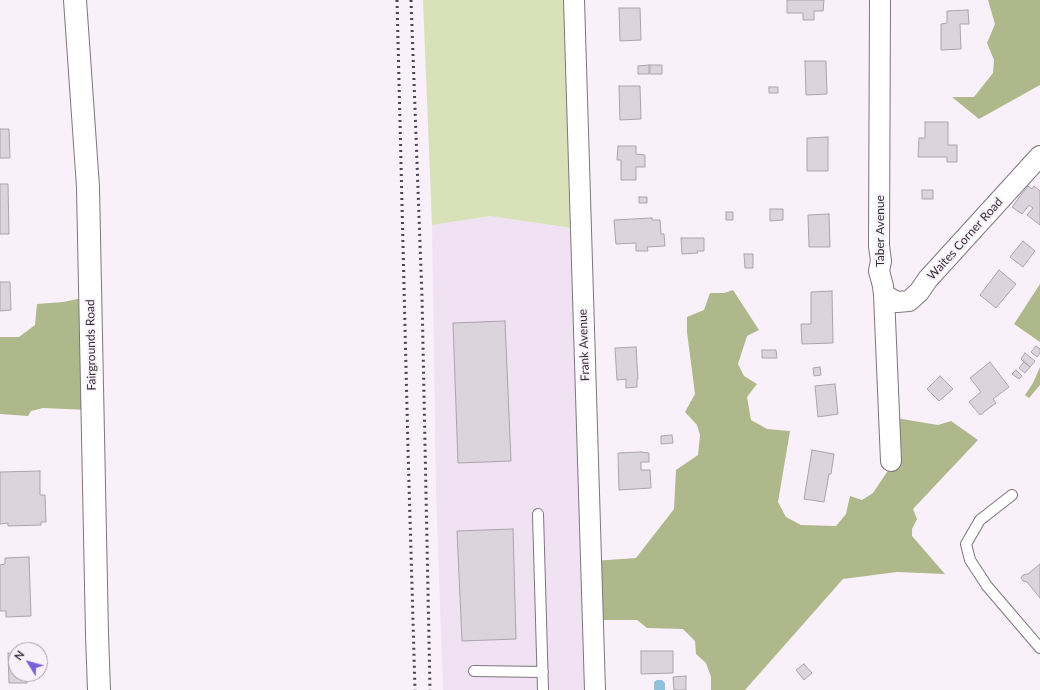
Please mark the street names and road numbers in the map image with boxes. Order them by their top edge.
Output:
street label: Taber Avenue [873,195,887,267]
street label: Waites Corner Road [924,195,1006,283]
street label: Fairgrounds Road [83,299,99,391]
street label: Frank Avenue [576,309,592,381]

